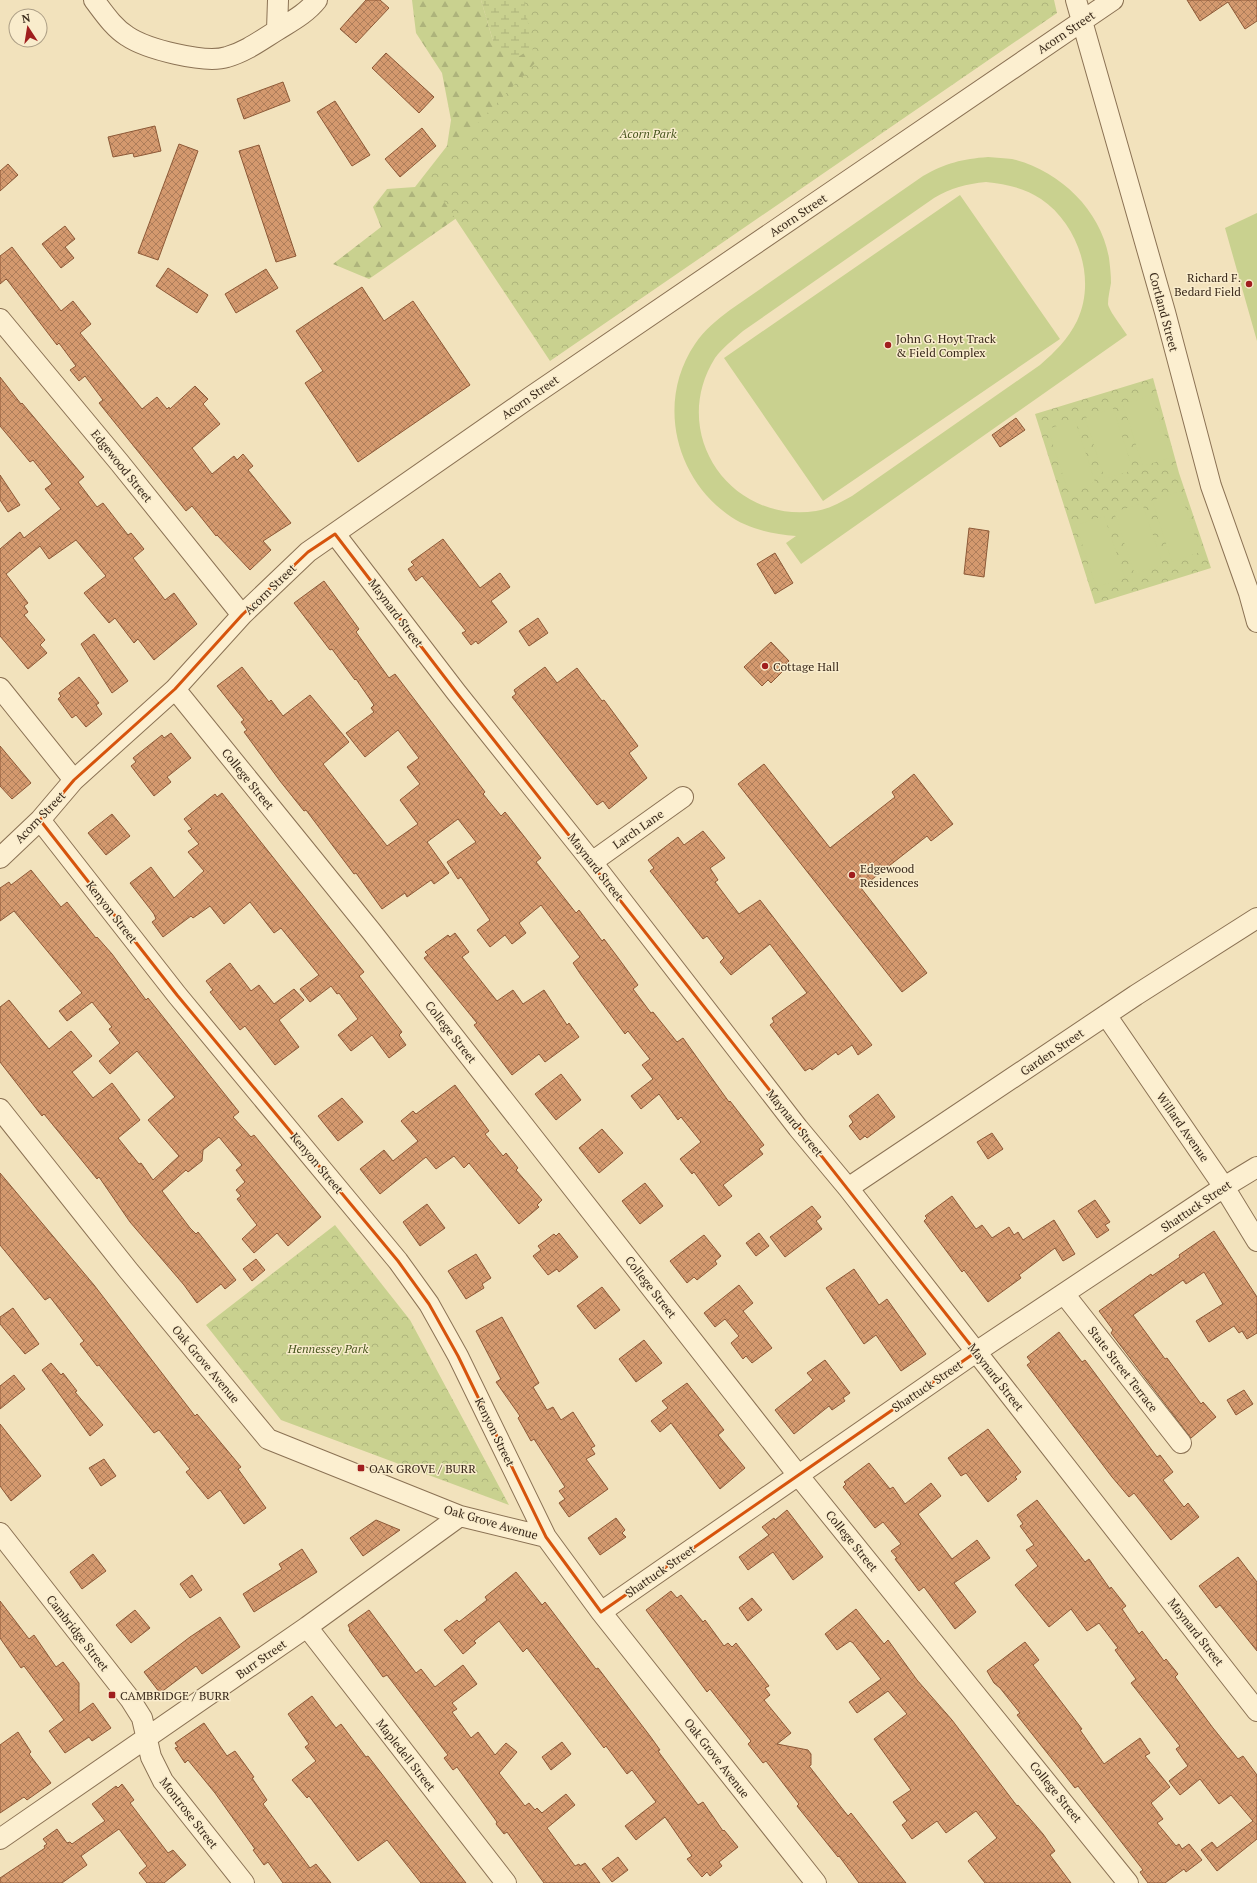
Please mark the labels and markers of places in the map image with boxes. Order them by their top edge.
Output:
place label: Richard F. Bedard Field [1174,270,1241,299]
marker: Richard F. Bedard Field [1244,279,1254,289]
place label: John G. Hoyt Track & Field Complex [896,331,997,360]
marker: John G. Hoyt Track & Field Complex [883,340,893,350]
place label: Cottage Hall [773,659,840,674]
marker: Cottage Hall [760,661,770,671]
place label: Edgewood Residences [860,861,919,890]
marker: Edgewood Residences [847,870,857,880]
place label: OAK GROVE / BURR [369,1461,476,1476]
marker: OAK GROVE / BURR [356,1463,366,1473]
place label: CAMBRIDGE / BURR [120,1688,230,1703]
marker: CAMBRIDGE / BURR [107,1690,117,1700]

